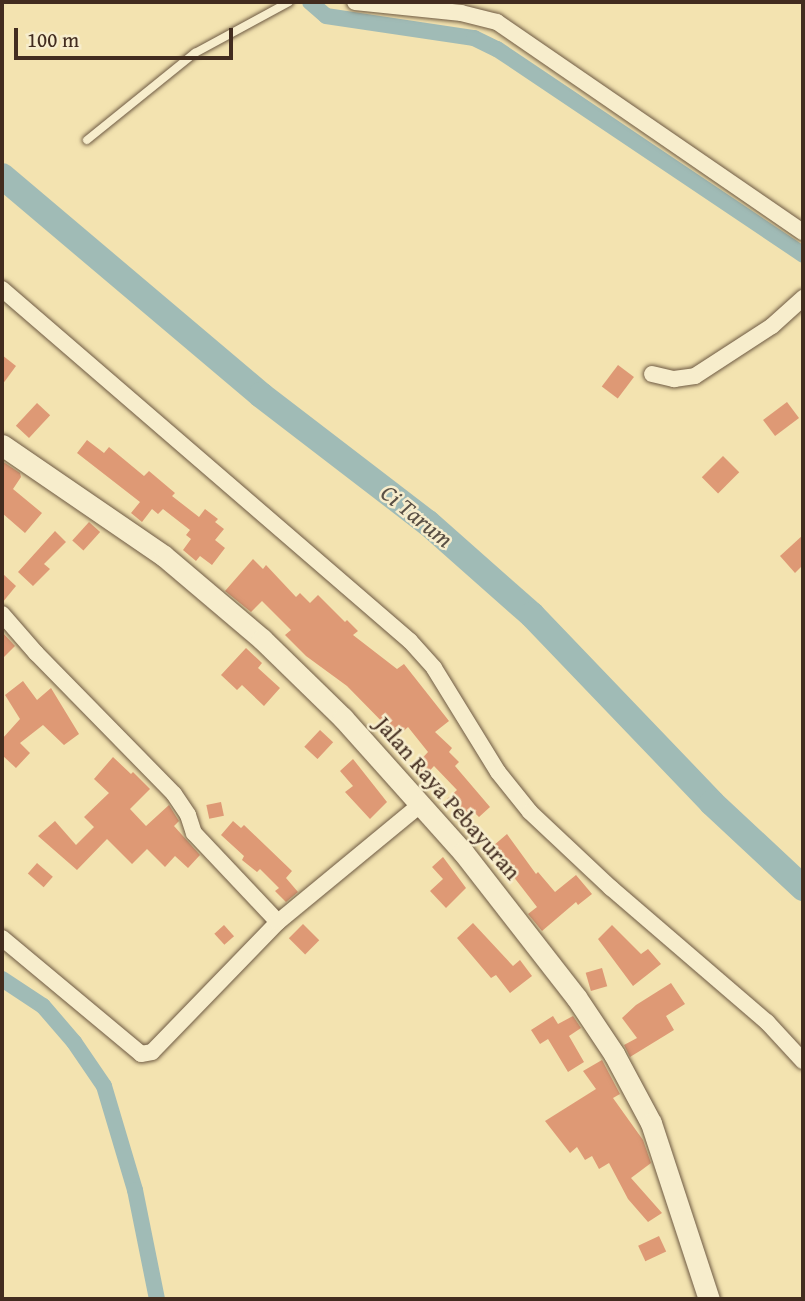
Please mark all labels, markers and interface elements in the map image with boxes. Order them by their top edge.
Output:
scale bar [18,14,236,58]
text: 100 m [27,24,79,55]
water label: Ci Tarum [375,478,459,554]
street label: Jalan Raya Pebayuran [370,711,526,885]

